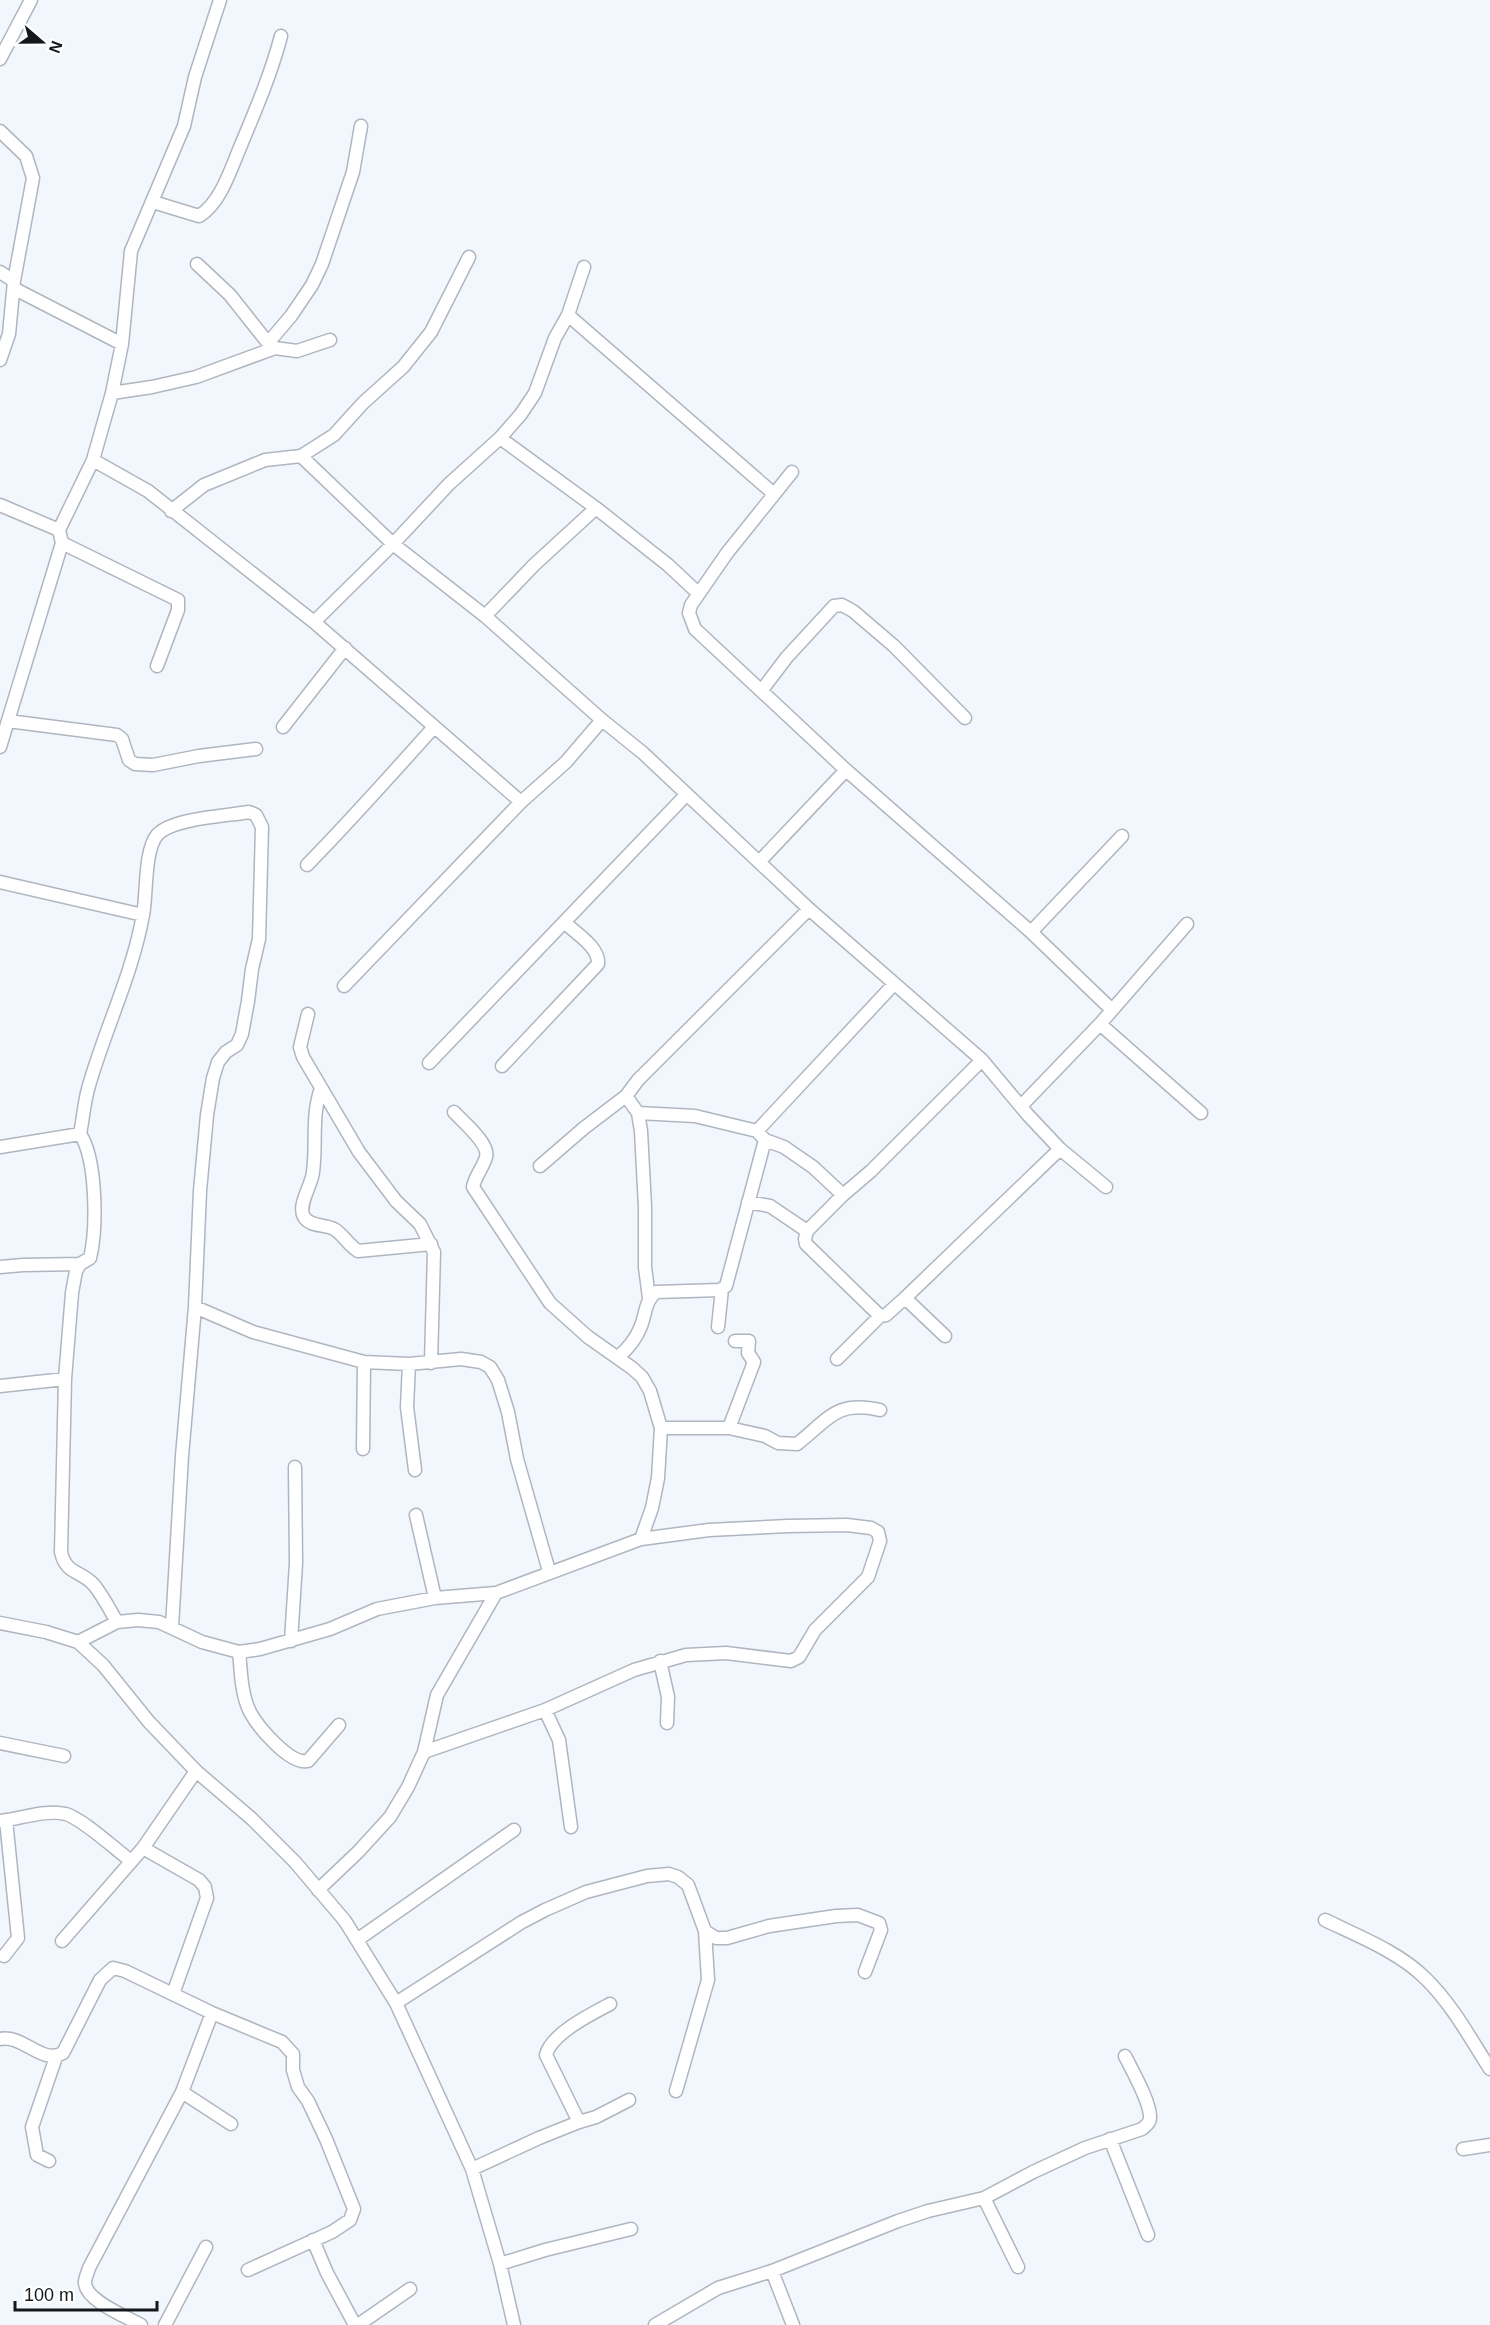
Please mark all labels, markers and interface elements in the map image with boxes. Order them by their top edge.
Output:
north arrow [12,12,72,72]
text: N [46,39,66,55]
scale bar [15,2274,158,2312]
text: 100 m [24,2285,74,2305]

